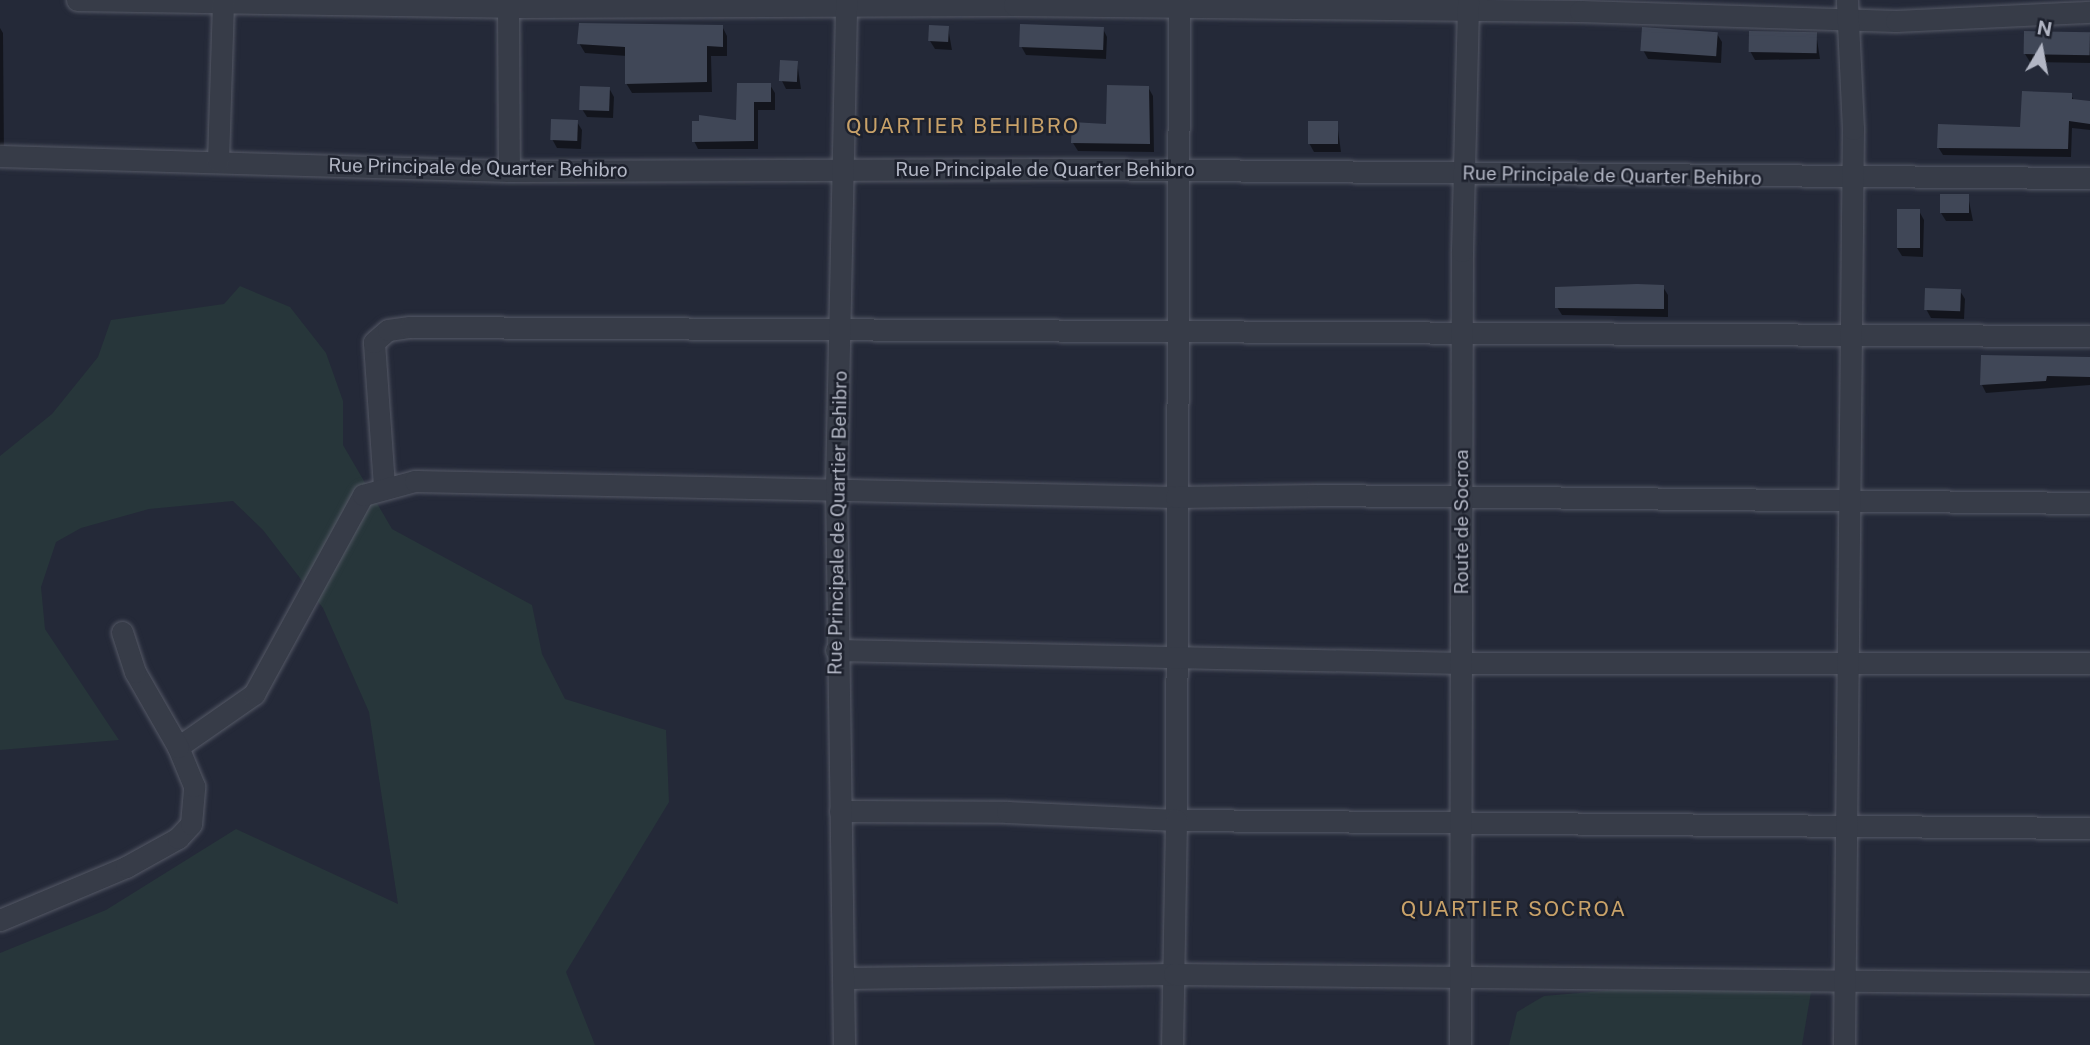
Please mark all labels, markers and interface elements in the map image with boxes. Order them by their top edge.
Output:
north arrow [2006,14,2076,84]
text: N [2035,16,2054,40]
district label: QUARTIER BEHIBRO [848,113,1078,139]
street label: Rue Principale de Quarter Behibro [328,154,628,182]
street label: Rue Principale de Quarter Behibro [895,159,1195,181]
street label: Rue Principale de Quarter Behibro [1462,162,1762,190]
street label: Rue Principale de Quartier Behibro [824,370,852,676]
street label: Route de Socroa [1451,449,1473,595]
district label: QUARTIER SOCROA [1403,896,1625,922]

